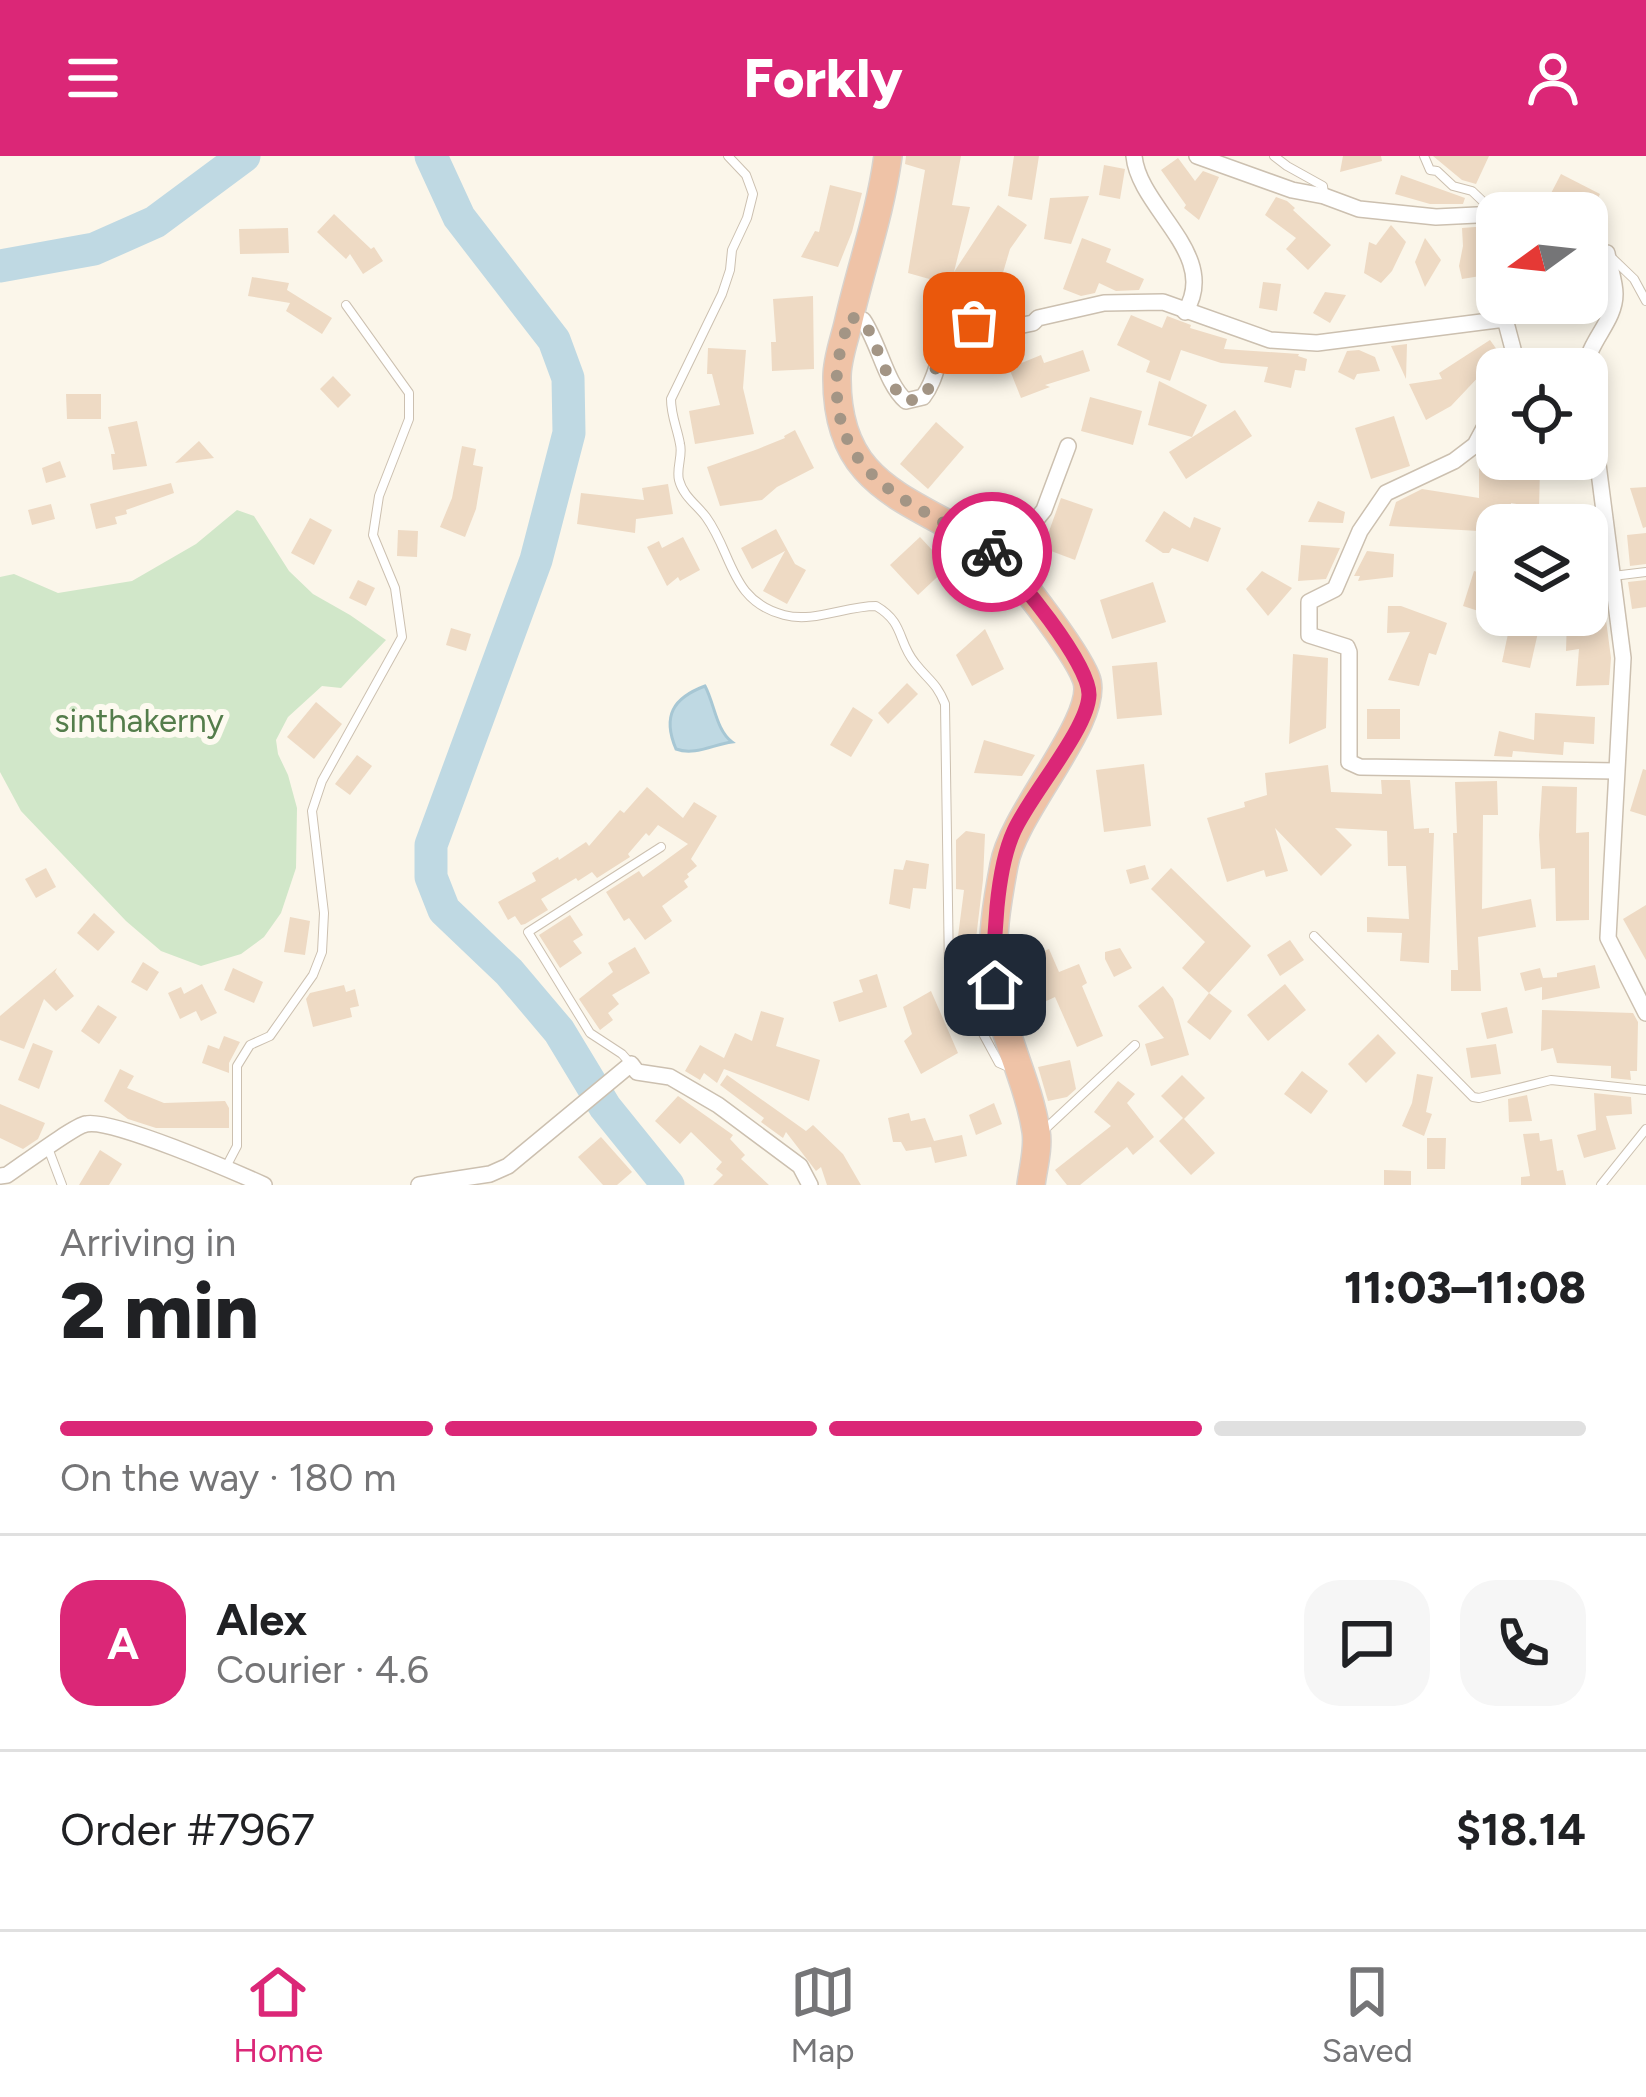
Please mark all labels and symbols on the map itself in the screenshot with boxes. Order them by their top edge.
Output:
north arrow [1476,192,1608,324]
pin [923,272,1025,374]
courier [932,492,1052,612]
park label: sinthakerny [54,701,224,740]
pin [944,934,1046,1036]

